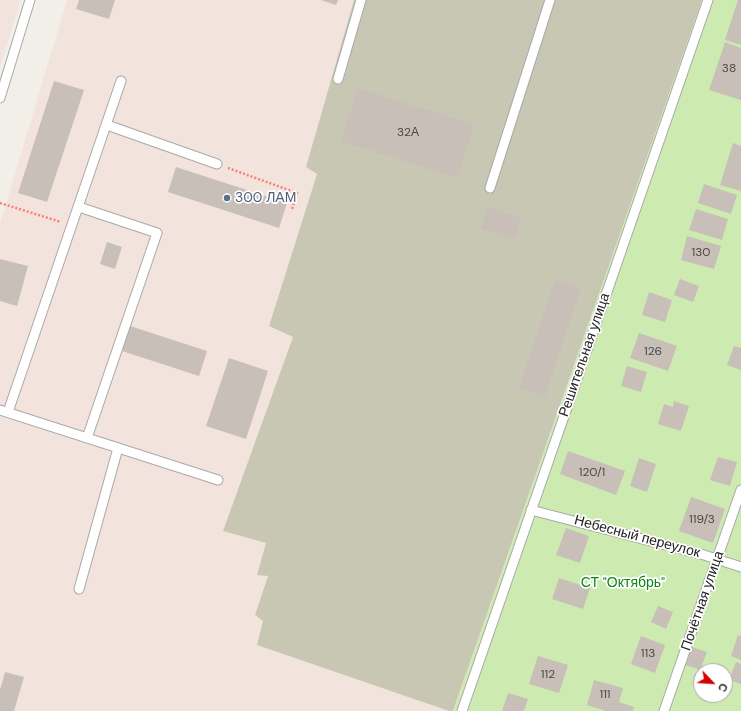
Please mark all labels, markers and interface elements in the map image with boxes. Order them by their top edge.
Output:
house number: 38 [722,62,736,76]
house number: 32А [397,126,419,140]
place label: 300 ЛАМ [235,190,296,206]
marker: 300 ЛАМ [222,193,232,203]
house number: 130 [691,246,711,260]
street label: Решительная улица [556,291,614,419]
house number: 126 [644,345,662,359]
house number: 120/1 [579,466,605,480]
street label: Небесный переулок [572,512,702,562]
house number: 119/3 [689,513,715,527]
street label: Почётная улица [678,549,728,653]
park label: СТ "Октябрь" [581,575,665,591]
house number: 113 [641,647,655,661]
north arrow [693,663,733,703]
house number: 112 [541,668,555,682]
text: С [715,681,731,694]
house number: 111 [599,688,611,702]

